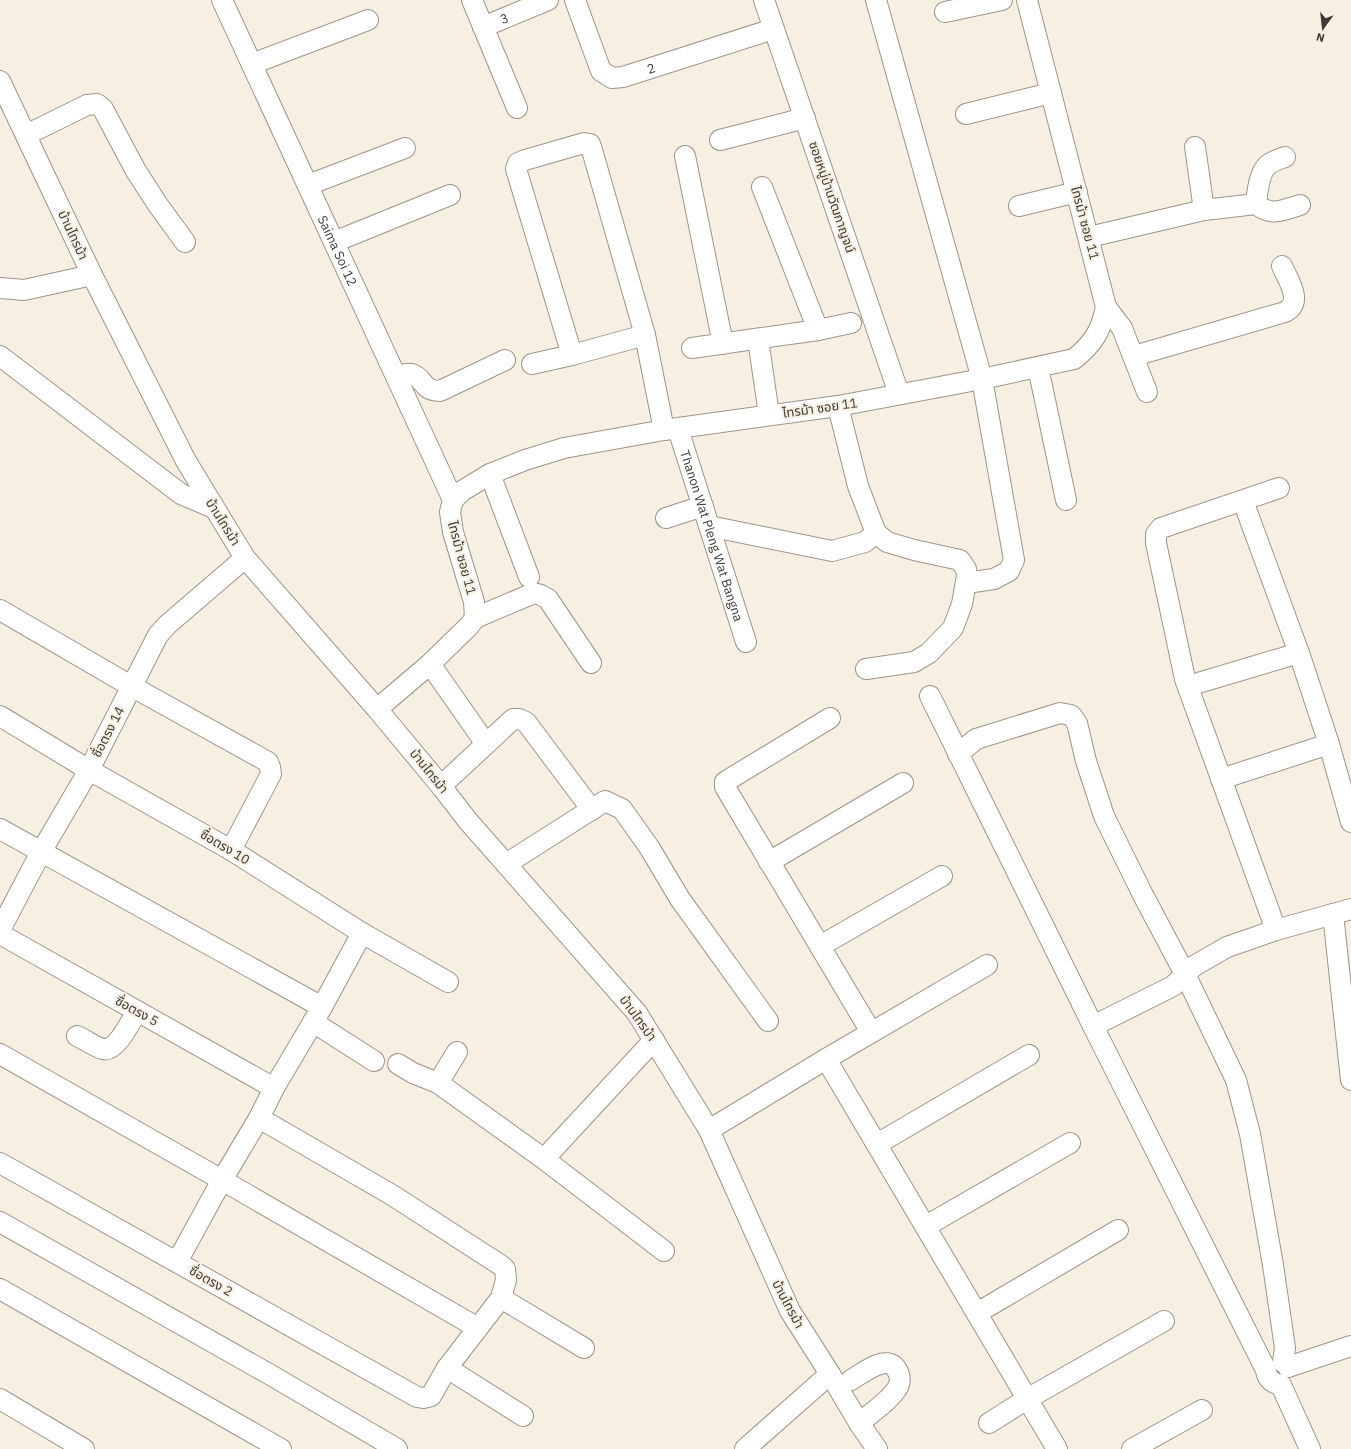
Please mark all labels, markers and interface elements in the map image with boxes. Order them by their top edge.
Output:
north arrow [1303,8,1343,48]
street label: 3 [497,9,511,28]
text: N [1315,30,1326,45]
street label: 2 [645,59,657,77]
street label: ซอยหมู่บ้านวัฒกาญจน์ [805,139,859,255]
street label: ไทรม้า ซอย 11 [1067,183,1103,262]
street label: บ้านไทรม้า [54,208,92,262]
street label: Saima Soi 12 [314,213,361,289]
street label: ไทรม้า ซอย 11 [780,394,859,422]
street label: Thanon Wat Pleng Wat Bangna [677,448,747,624]
street label: บ้านไทรม้า [202,495,244,549]
street label: ไทรม้า ซอย 11 [444,518,480,597]
street label: ซื่อตรง 14 [87,703,128,760]
street label: บ้านไทรม้า [406,745,452,797]
street label: ซื่อตรง 10 [197,825,254,869]
street label: ซื่อตรง 5 [112,991,162,1030]
street label: บ้านไทรม้า [616,992,660,1044]
street label: ซื่อตรง 2 [186,1261,236,1300]
street label: บ้านไทรม้า [768,1277,808,1331]

